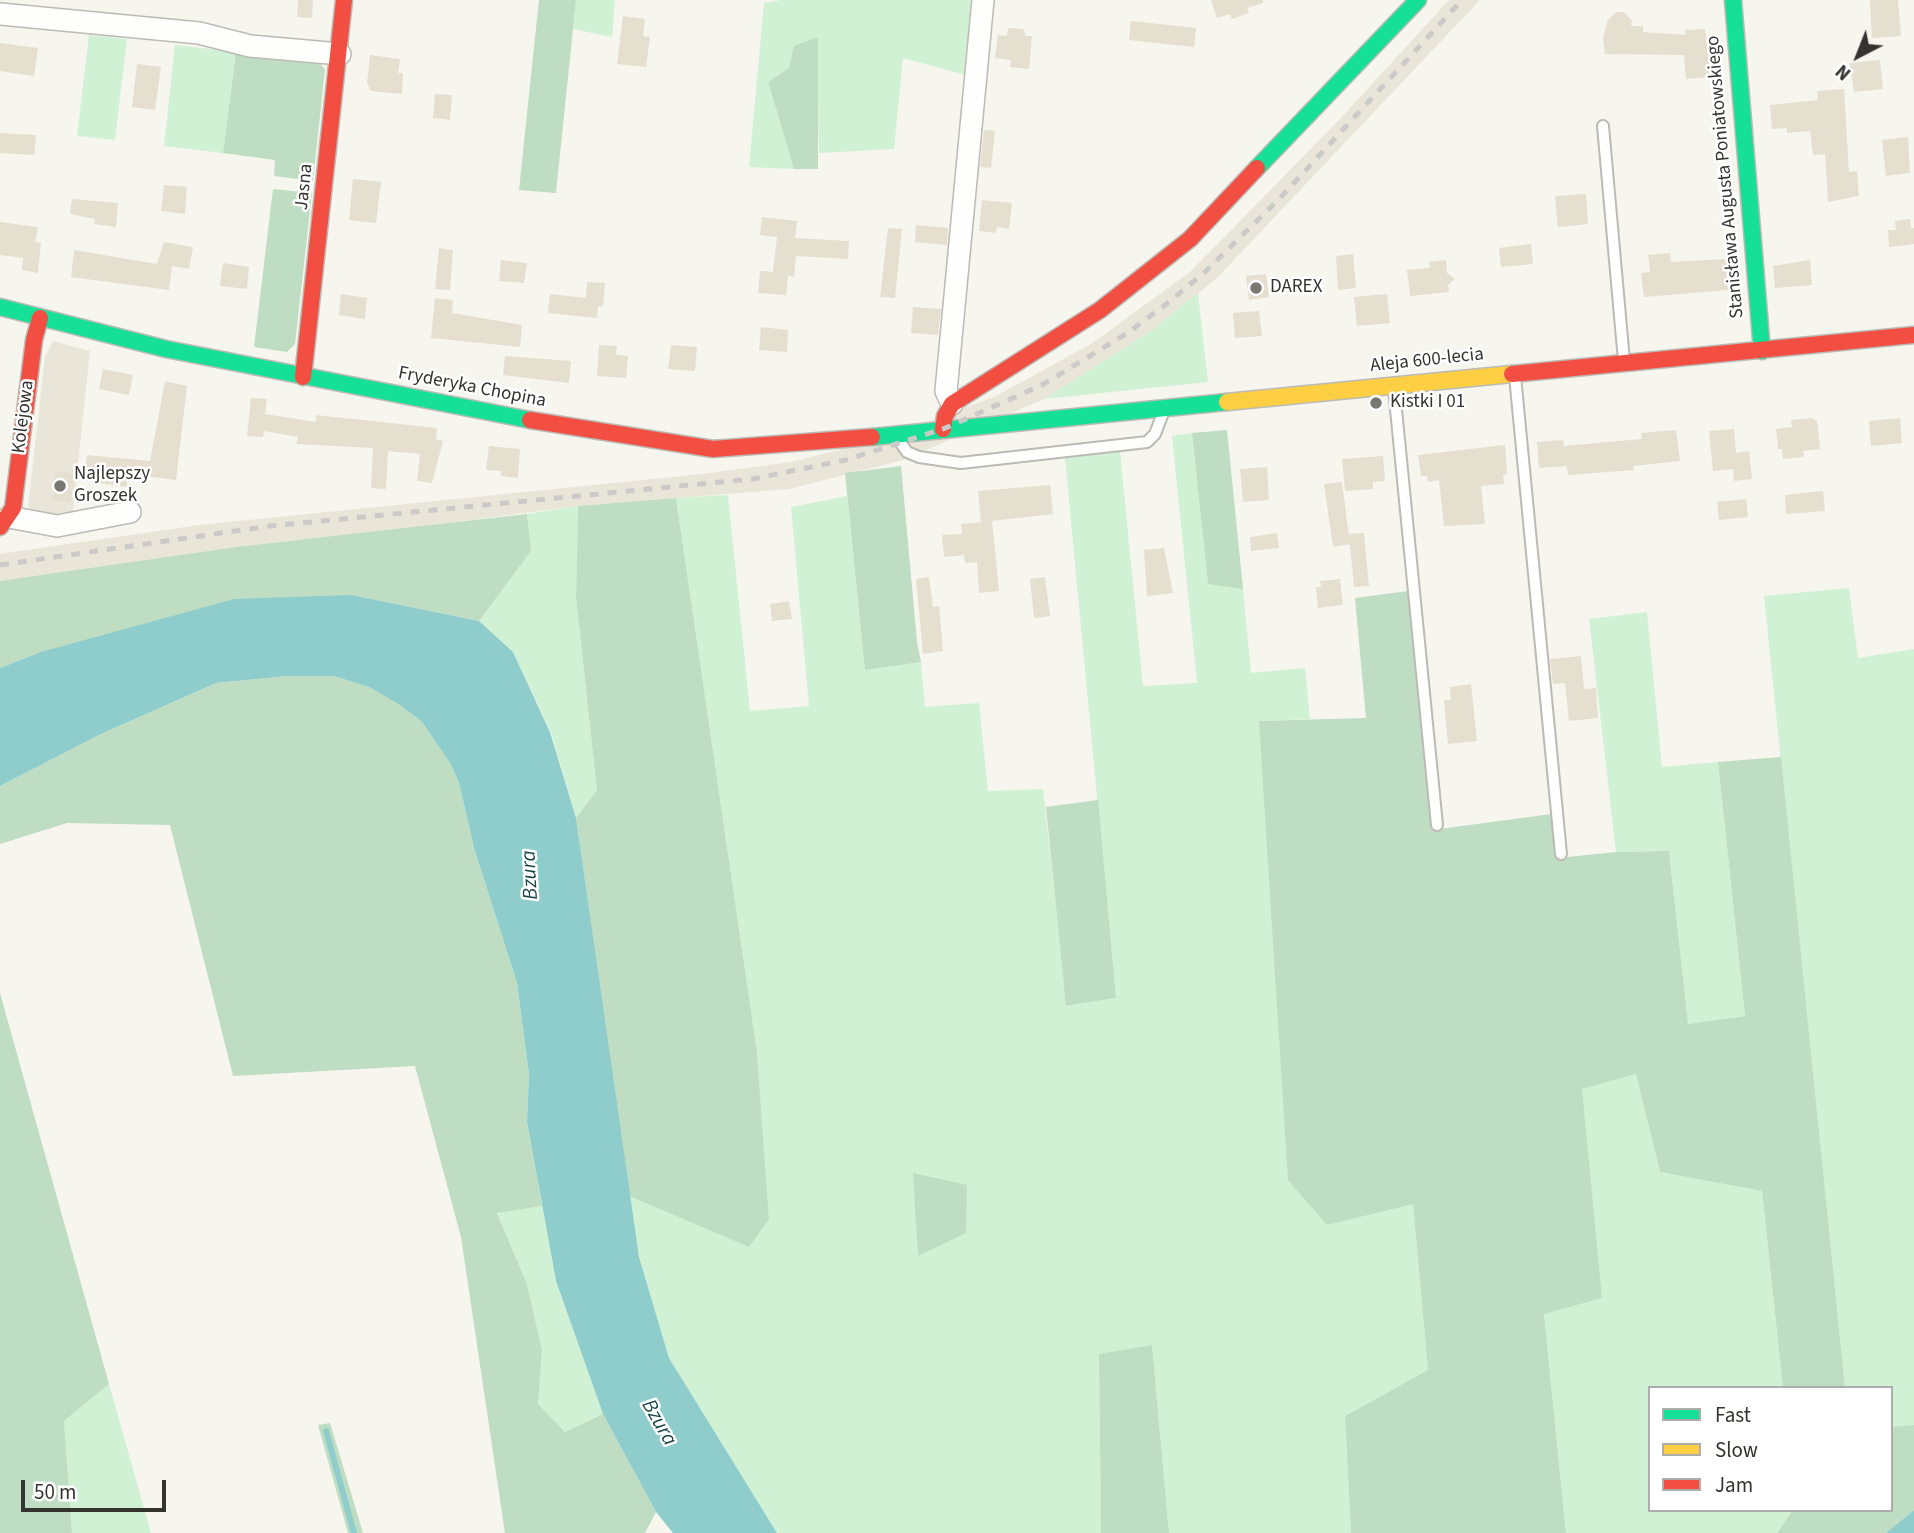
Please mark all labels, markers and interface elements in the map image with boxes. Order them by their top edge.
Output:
north arrow [1823,21,1893,91]
street label: Stanisława Augusta Poniatowskiego [1702,35,1750,319]
text: N [1830,58,1857,86]
street label: Jasna [291,163,319,211]
place label: DAREX [1270,277,1322,299]
marker: DAREX [1248,280,1264,296]
street label: Aleja 600-lecia [1369,344,1485,378]
street label: Fryderyka Chopina [396,362,548,414]
street label: Kolejowa [8,379,40,455]
place label: Kistki I 01 [1390,392,1465,414]
marker: Kistki I 01 [1368,395,1384,411]
place label: Najlepszy Groszek [74,464,150,508]
marker: Najlepszy Groszek [52,478,68,494]
water label: Bzura [517,850,545,900]
legend [1648,1386,1893,1512]
water label: Bzura [635,1395,681,1451]
text: Fast [1715,1400,1751,1430]
text: Slow [1715,1435,1758,1465]
scale bar [24,1466,170,1510]
text: Jam [1715,1470,1753,1500]
text: 50 m [34,1477,76,1507]

